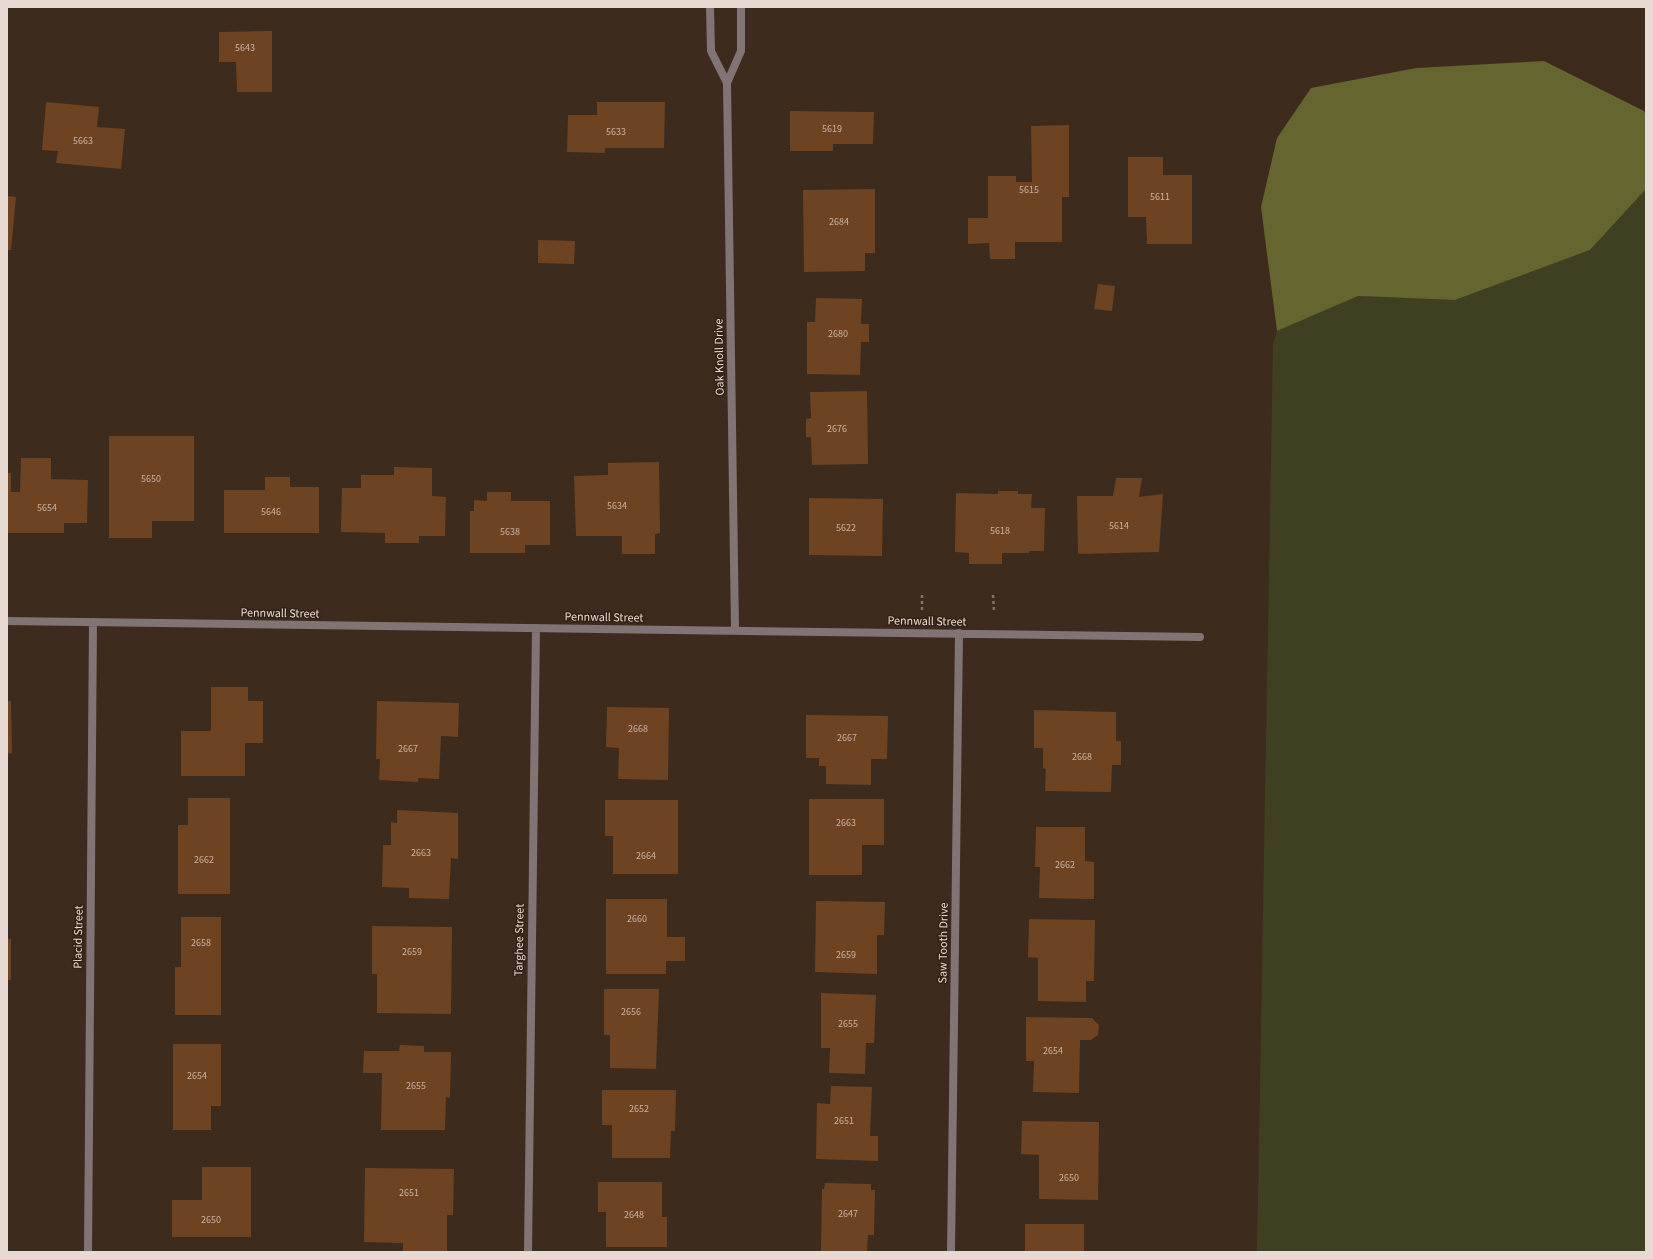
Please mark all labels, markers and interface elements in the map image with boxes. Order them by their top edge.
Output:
house number: 5643 [235,41,255,55]
house number: 5619 [822,122,842,136]
house number: 5633 [606,125,626,139]
house number: 5663 [73,134,93,148]
house number: 5615 [1019,183,1039,197]
house number: 5611 [1150,190,1170,204]
house number: 2684 [829,215,849,229]
street label: Oak Knoll Drive [710,318,729,396]
house number: 2680 [828,327,848,341]
house number: 2676 [827,422,847,436]
house number: 5650 [141,472,161,486]
house number: 5634 [607,499,627,513]
house number: 5654 [37,501,57,515]
house number: 5646 [261,505,281,519]
house number: 5614 [1109,519,1129,533]
house number: 5622 [836,521,856,535]
house number: 5618 [990,524,1010,538]
house number: 5638 [500,525,520,539]
street label: Pennwall Street [240,604,320,623]
street label: Pennwall Street [564,608,644,627]
street label: Pennwall Street [887,612,967,631]
house number: 2668 [628,722,648,736]
house number: 2667 [837,731,857,745]
house number: 2667 [398,742,418,756]
house number: 2668 [1072,750,1092,764]
house number: 2663 [836,816,856,830]
house number: 2663 [411,846,431,860]
house number: 2664 [636,849,656,863]
house number: 2662 [194,853,214,867]
house number: 2662 [1055,858,1075,872]
street label: Saw Tooth Drive [934,902,953,984]
street label: Targhee Street [510,904,529,976]
street label: Placid Street [69,905,88,969]
house number: 2660 [627,912,647,926]
house number: 2658 [191,936,211,950]
house number: 2659 [402,945,422,959]
house number: 2659 [836,948,856,962]
house number: 2656 [621,1005,641,1019]
house number: 2655 [838,1017,858,1031]
house number: 2654 [1043,1044,1063,1058]
house number: 2654 [187,1069,207,1083]
house number: 2655 [406,1079,426,1093]
house number: 2652 [629,1102,649,1116]
house number: 2651 [834,1114,854,1128]
house number: 2650 [1059,1171,1079,1185]
house number: 2651 [399,1186,419,1200]
house number: 2647 [838,1207,858,1221]
house number: 2648 [624,1208,644,1222]
house number: 2650 [201,1213,221,1227]

